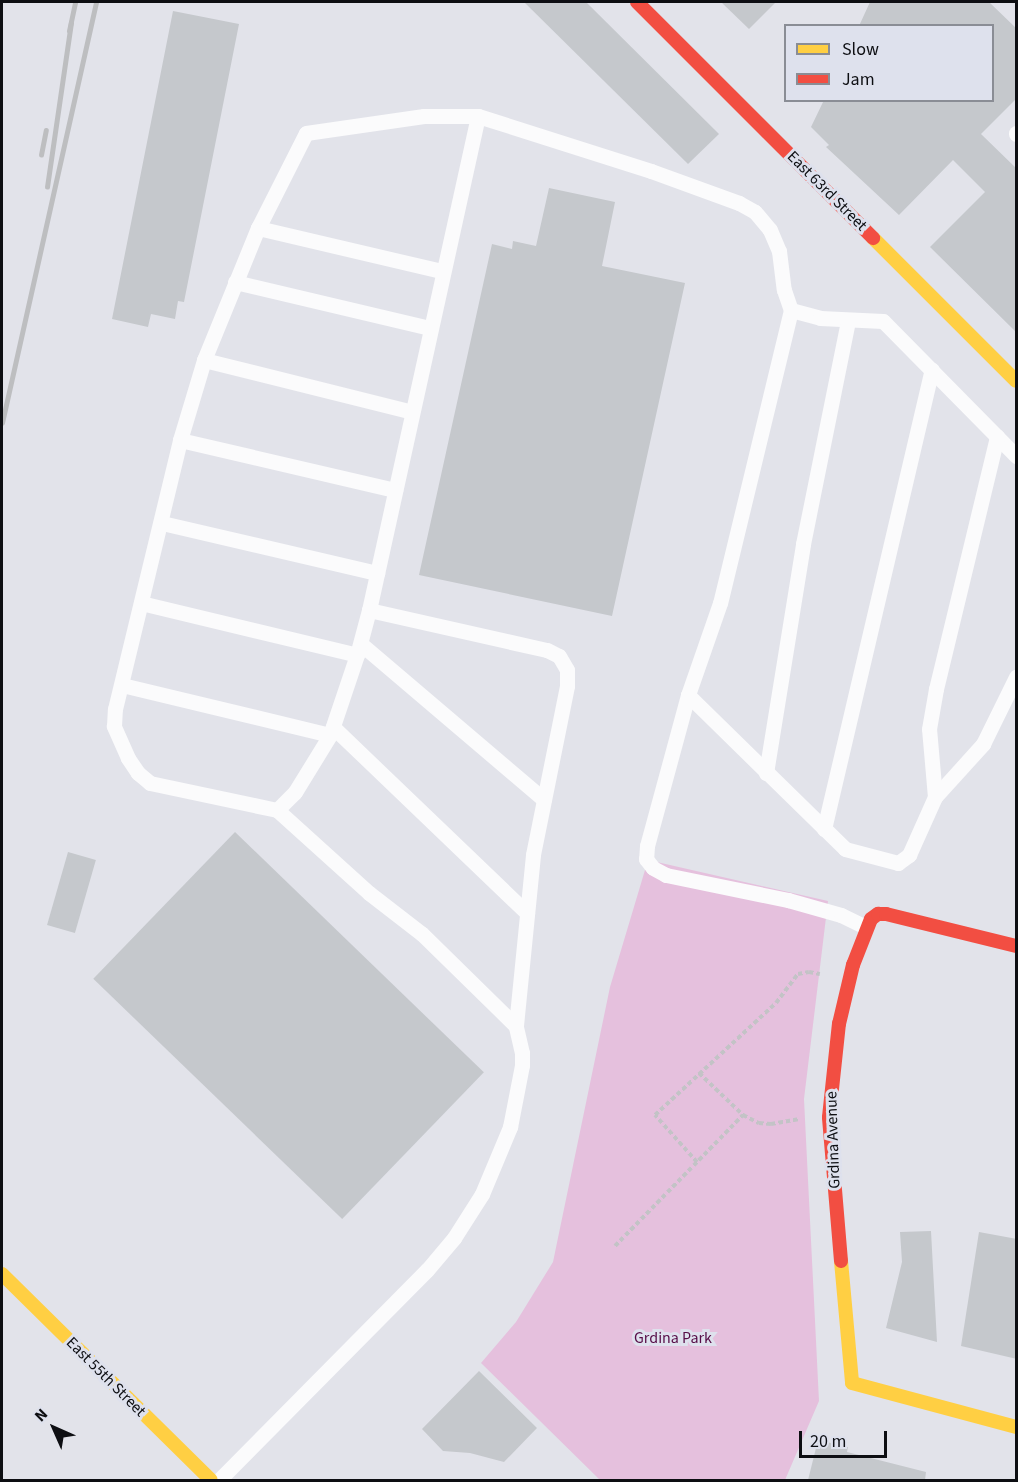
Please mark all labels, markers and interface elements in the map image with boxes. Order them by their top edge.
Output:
legend [784,24,994,102]
text: Slow [842,37,879,62]
text: Jam [842,67,875,92]
street label: East 63rd Street [783,147,871,235]
street label: Grdina Avenue [822,1091,844,1189]
park label: Grdina Park [634,1328,712,1348]
street label: East 55th Street [62,1333,150,1421]
north arrow [24,1398,84,1458]
text: N [30,1404,53,1427]
scale bar [802,1419,890,1457]
text: 20 m [810,1429,846,1454]

